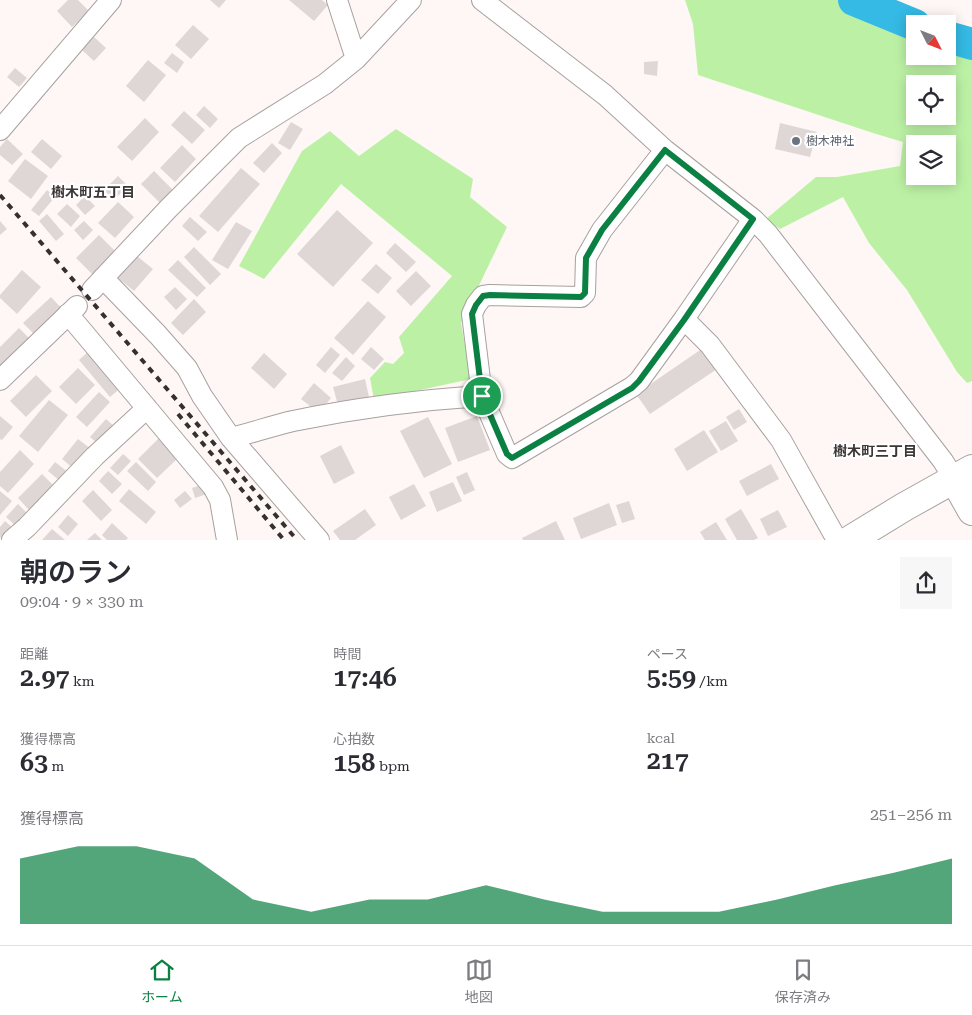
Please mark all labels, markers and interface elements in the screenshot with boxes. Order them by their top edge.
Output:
north arrow [906,15,956,65]
map controls [906,15,956,185]
button: locate [906,75,956,125]
place label: 樹木神社 [806,134,854,148]
marker: 樹木神社 [790,135,802,147]
button: layers [906,135,956,185]
district label: 樹木町五丁目 [51,184,135,200]
pin [461,375,503,417]
icon: arrive [468,382,496,410]
district label: 樹木町三丁目 [833,443,917,459]
text: 朝のラン [20,556,132,589]
button: share [900,557,952,609]
text: 09:04 · 9 × 330 m [20,592,144,611]
text: 距離 [20,646,48,662]
text: 時間 [333,646,361,662]
text: ペース [647,646,688,662]
text: 2.97 [20,663,69,692]
text: 17:46 [333,663,397,692]
text: 5:59 [647,663,696,692]
text: km [69,673,95,689]
text: /km [696,673,728,689]
text: kcal [647,730,675,746]
text: 獲得標高 [20,731,76,747]
text: 心拍数 [333,731,375,747]
text: 217 [647,746,689,775]
text: 63 [20,748,48,777]
text: 158 [333,748,375,777]
text: m [48,758,64,774]
text: bpm [375,758,410,774]
text: 251–256 m [870,805,952,824]
text: 獲得標高 [20,809,84,828]
tab: ホーム [141,956,183,1006]
tab: 地図 [465,956,493,1006]
tab: 保存済み [775,956,831,1006]

